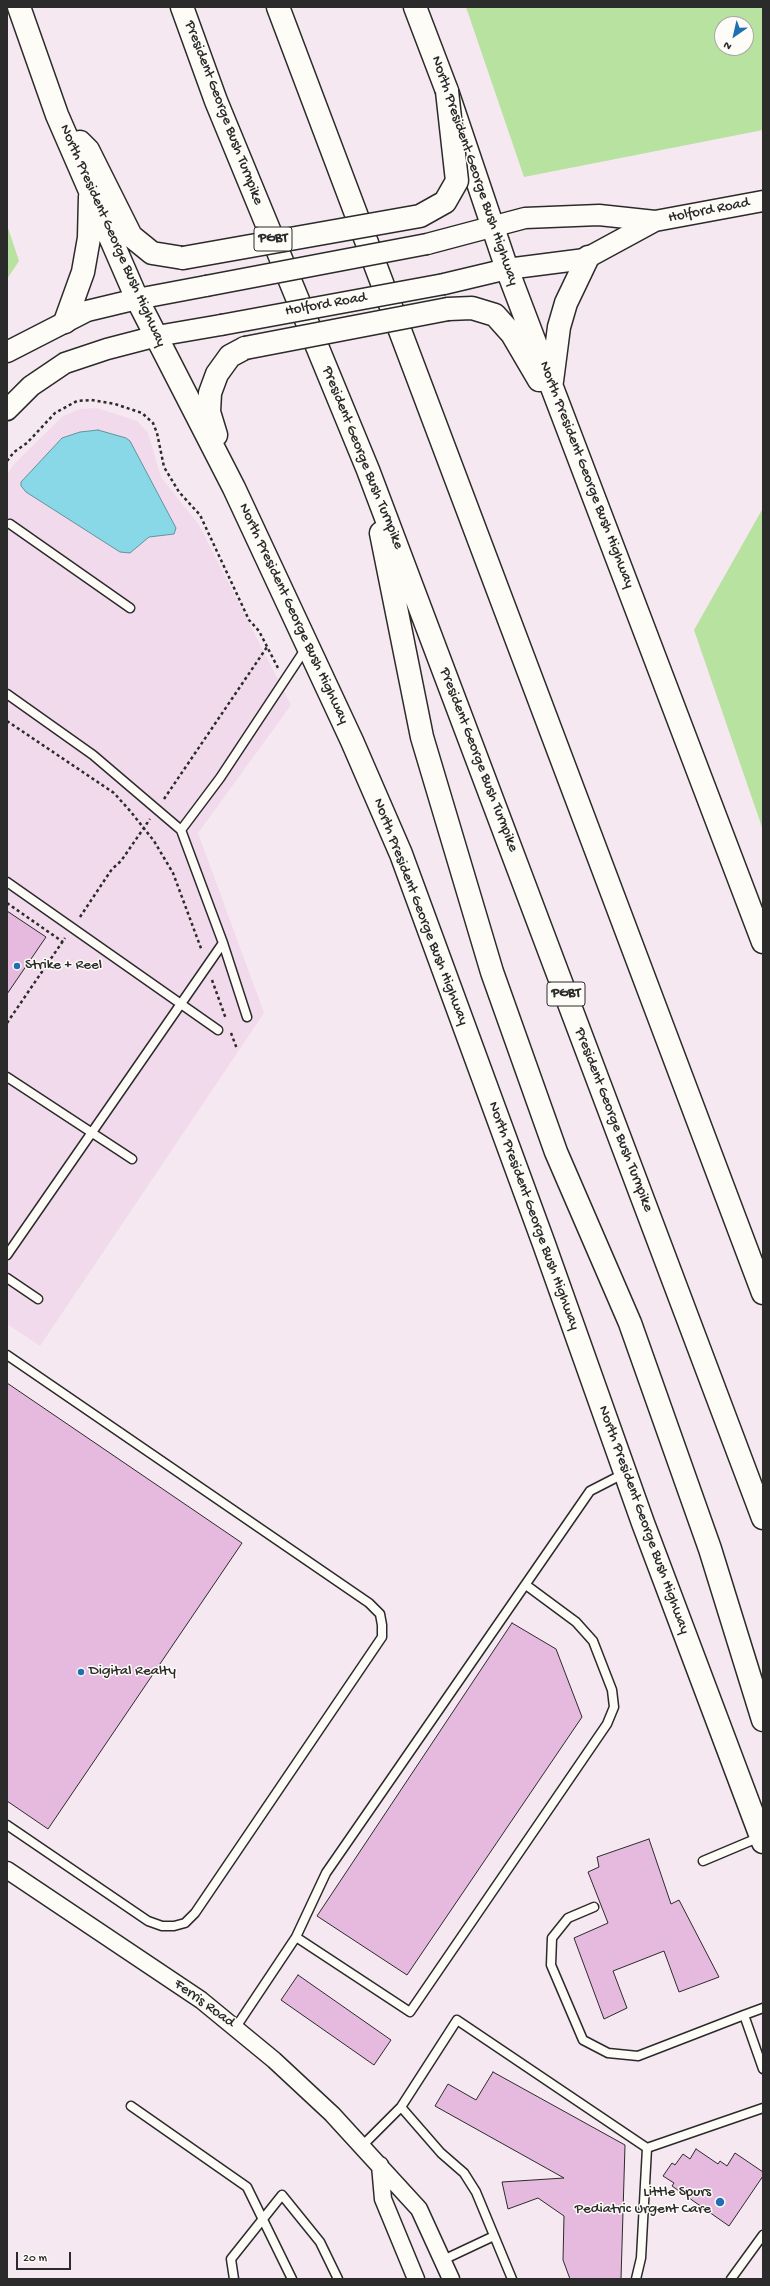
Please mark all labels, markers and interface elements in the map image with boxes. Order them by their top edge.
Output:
north arrow [714,16,754,56]
street label: President George Bush Turnpike [180,18,266,208]
text: N [722,38,734,52]
street label: North President George Bush Highway [426,54,522,288]
street label: North President George Bush Highway [55,122,169,350]
street label: Holford Road [667,194,751,228]
road number: PGBT [254,227,292,251]
street label: Holford Road [284,289,368,321]
street label: North President George Bush Highway [534,359,638,591]
street label: President George Bush Turnpike [317,364,407,552]
street label: North President George Bush Highway [234,501,352,727]
street label: President George Bush Turnpike [435,665,521,855]
street label: North President George Bush Highway [368,796,472,1028]
place label: Strike + Reel [25,957,102,975]
marker: Strike + Reel [12,961,22,971]
road number: PGBT [547,982,585,1006]
street label: President George Bush Turnpike [570,1025,656,1215]
street label: North President George Bush Highway [483,1099,583,1333]
street label: North President George Bush Highway [593,1403,693,1637]
place label: Digital Realty [89,1663,176,1681]
marker: Digital Realty [76,1667,86,1677]
street label: Ferris Road [170,1976,238,2032]
place label: Little Spurs Pediatric Urgent Care [575,2184,711,2219]
marker: Little Spurs Pediatric Urgent Care [714,2196,726,2208]
scale bar [18,2244,73,2270]
text: 20 m [23,2252,47,2266]

